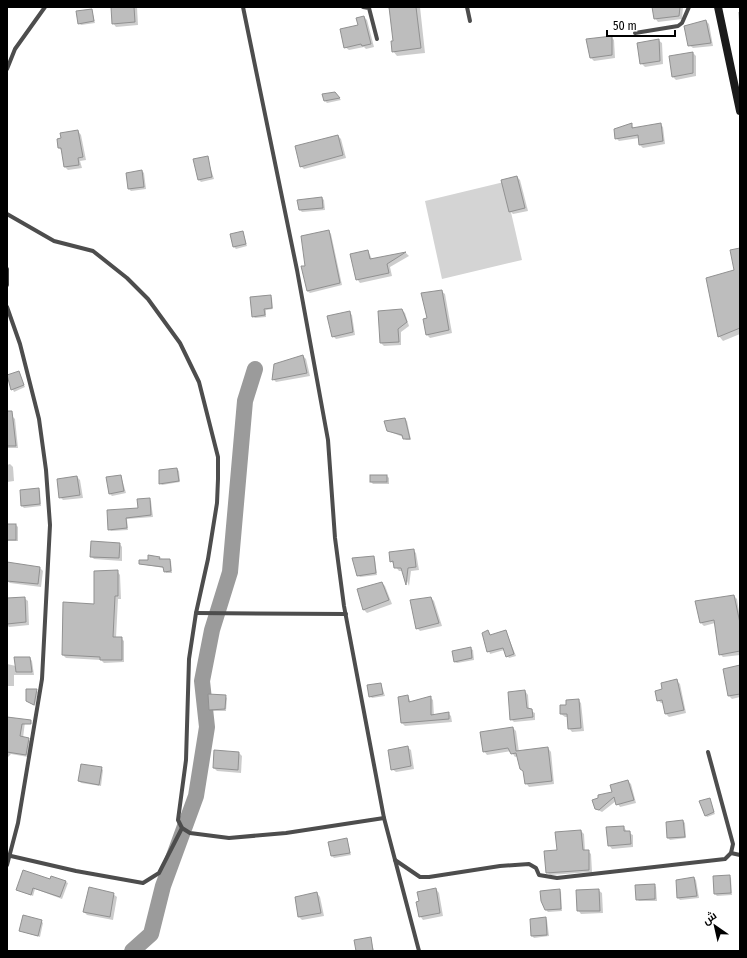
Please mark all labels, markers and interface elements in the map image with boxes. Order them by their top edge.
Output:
scale bar [607,12,675,38]
text: 50 m [613,19,637,33]
north arrow [695,906,735,946]
text: ش [700,909,719,927]

